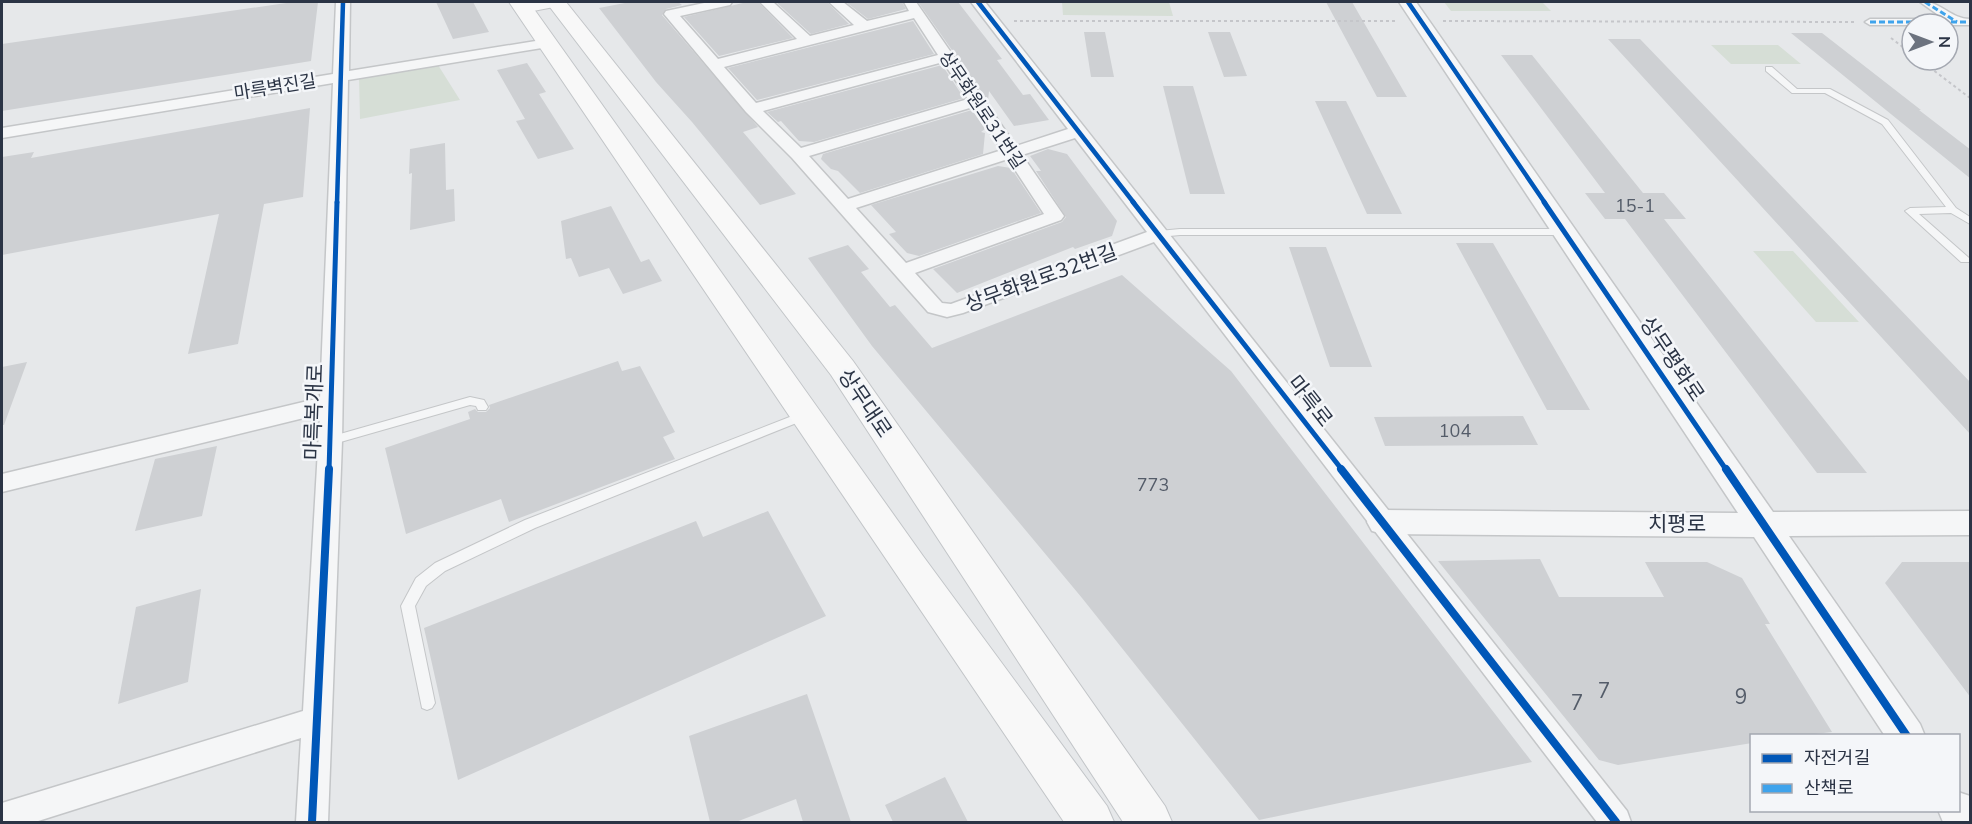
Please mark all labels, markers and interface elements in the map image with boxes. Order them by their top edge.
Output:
north arrow [1900,12,1960,72]
text: N [1933,36,1955,48]
street label: 상무화원로31번길 [934,46,1030,174]
street label: 마륵벽진길 [232,69,318,105]
house number: 15-1 [1615,194,1655,218]
street label: 상무화원로32번길 [961,237,1121,319]
street label: 상무평화로 [1633,311,1711,407]
street label: 마륵복개로 [298,363,330,461]
street label: 상무대로 [832,363,898,443]
street label: 마륵로 [1281,370,1339,432]
house number: 104 [1439,419,1471,443]
house number: 773 [1137,473,1169,497]
street label: 치평로 [1648,510,1706,538]
house number: 7 [1598,677,1610,705]
house number: 9 [1735,683,1747,711]
house number: 7 [1571,689,1583,717]
legend [1750,734,1960,812]
text: 자전거길 [1804,746,1870,770]
text: 산책로 [1804,776,1854,800]

